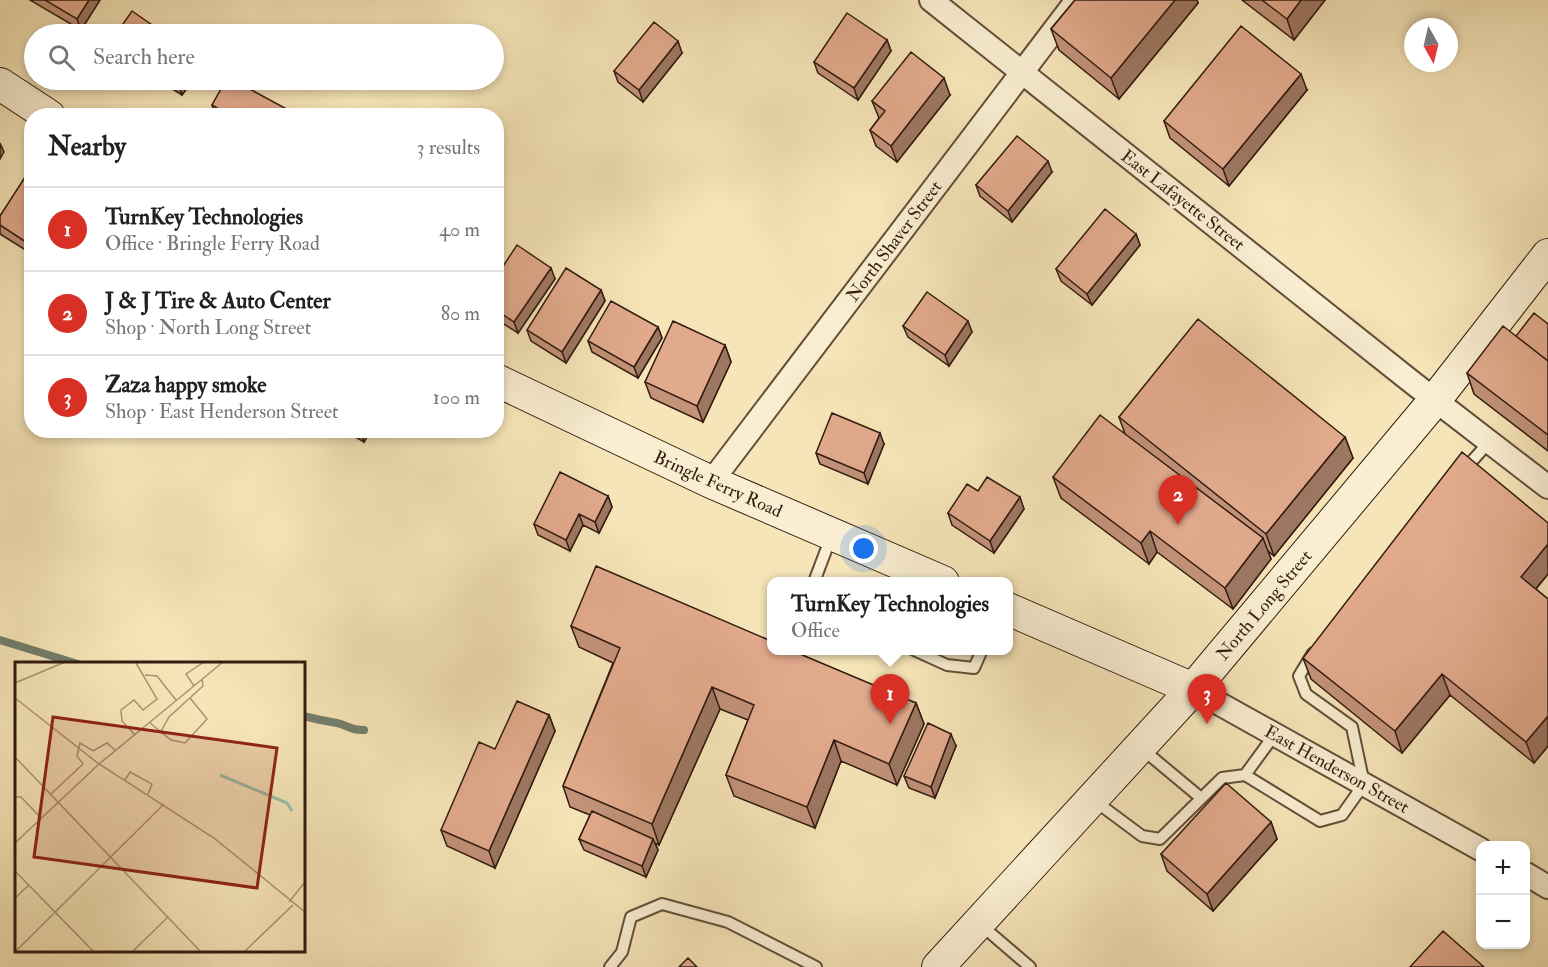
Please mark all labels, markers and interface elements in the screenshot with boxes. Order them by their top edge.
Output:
north arrow [1404,18,1458,72]
search box [24,24,504,90]
icon: search [45,41,78,74]
text: Search here [93,43,195,71]
text: Nearby [48,131,126,163]
text: 3 results [417,135,480,160]
street label: East Lafayette Street [1116,145,1250,256]
street label: North Shaver Street [841,176,948,306]
text: TurnKey Technologies [105,203,303,231]
text: 1 [64,217,71,242]
text: 40 m [439,217,480,242]
text: Office · Bringle Ferry Road [105,231,320,256]
text: J & J Tire & Auto Center [105,287,331,315]
text: 2 [62,301,73,326]
text: 80 m [441,301,480,326]
text: Shop · North Long Street [105,315,311,340]
text: Zaza happy smoke [105,371,266,399]
text: 3 [64,385,71,410]
text: 100 m [433,385,480,410]
text: Shop · East Henderson Street [105,399,339,424]
street label: Bringle Ferry Road [650,446,786,523]
pin: 2 [1158,476,1198,525]
your location [849,534,878,563]
street label: North Long Street [1211,545,1317,665]
popup [767,577,1013,655]
text: TurnKey Technologies [791,590,989,618]
text: Office [791,618,840,643]
inset map [15,662,304,952]
pin: 1 [870,674,910,724]
pin: 3 [1188,674,1226,724]
street label: East Henderson Street [1260,720,1413,819]
map controls [1476,841,1530,949]
button: + [1476,841,1530,895]
button: − [1476,895,1530,949]

